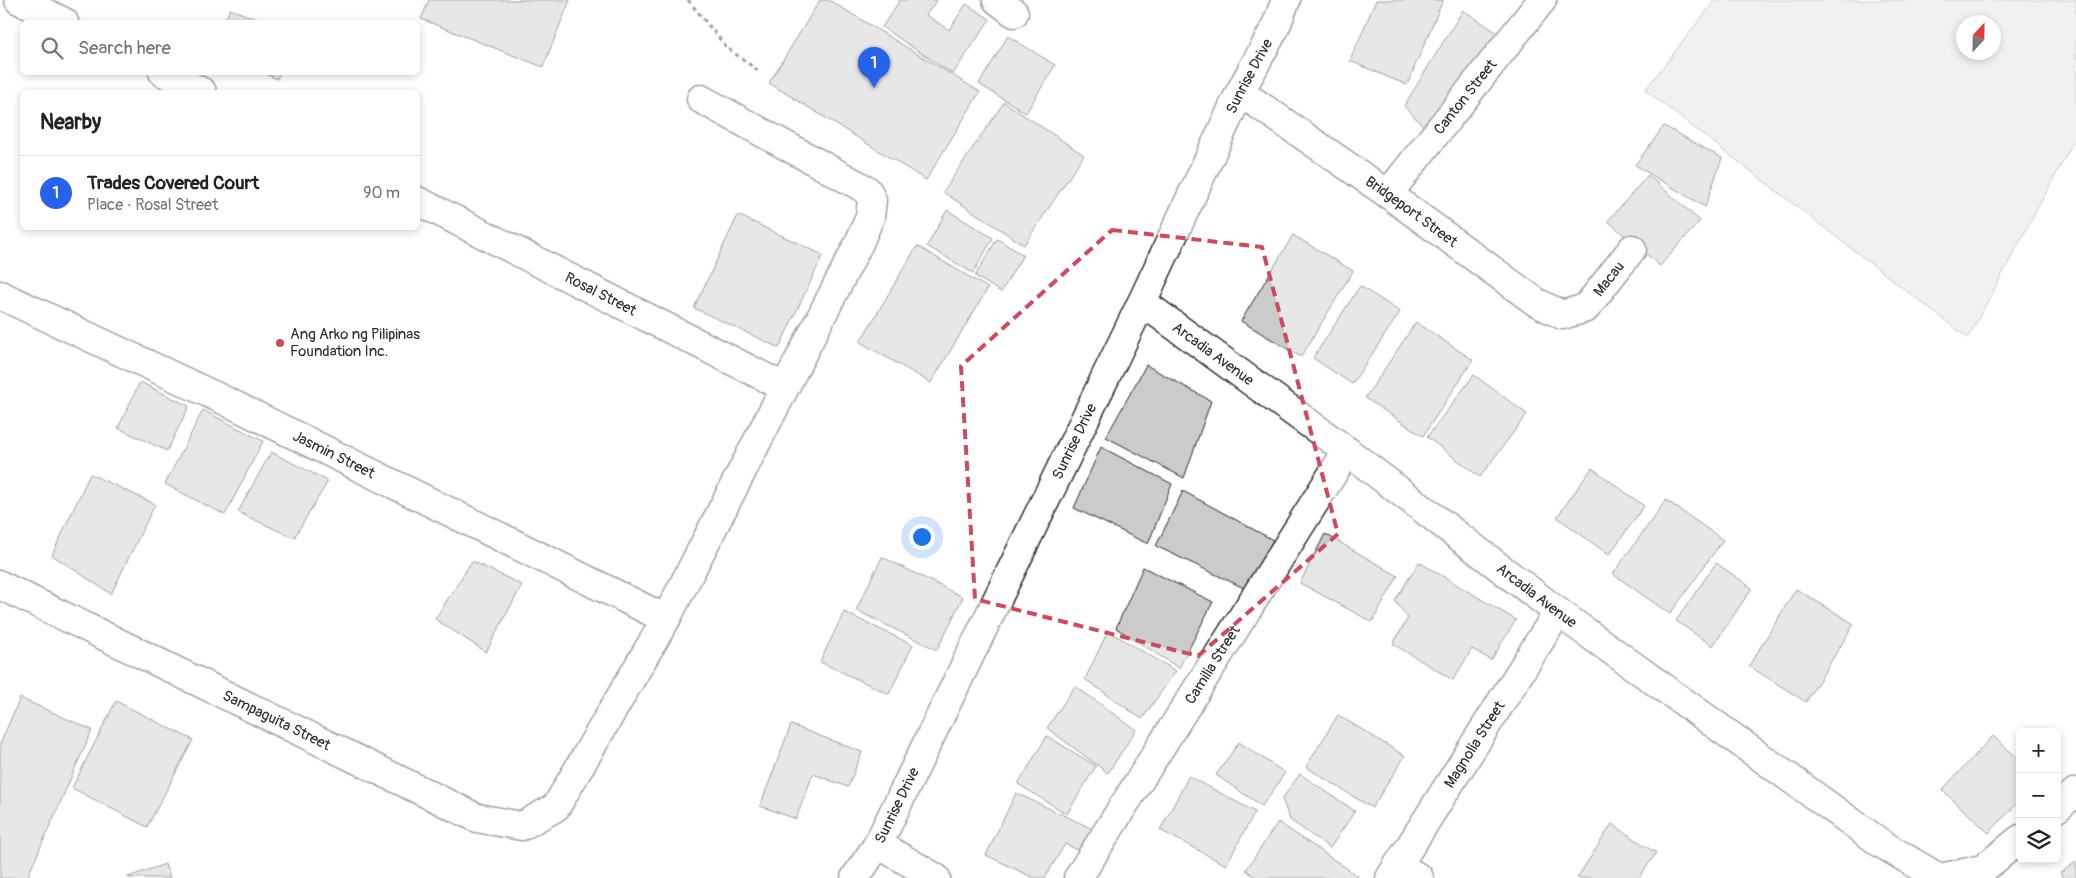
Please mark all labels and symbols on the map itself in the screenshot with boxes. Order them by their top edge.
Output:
north arrow [1956,15,2001,60]
street label: Sunrise Drive [1222,35,1278,117]
pin: 1 [858,47,890,88]
street label: Canton Street [1430,55,1502,139]
street label: Bridgeport Street [1361,172,1462,252]
street label: Macau [1589,258,1629,301]
street label: Rosal Street [561,268,640,321]
street label: Arcadia Avenue [1168,318,1258,390]
place label: Ang Arko ng Pilipinas Foundation Inc. [290,325,420,361]
marker: Ang Arko ng Pilipinas Foundation Inc. [274,337,286,349]
street label: Sunrise Drive [1048,400,1101,483]
street label: Jasmin Street [289,427,379,484]
your location [909,524,935,550]
street label: Arcadia Avenue [1492,559,1581,633]
street label: Camilia Street [1181,621,1245,708]
street label: Sampaguita Street [219,686,335,755]
street label: Magnolia Street [1440,697,1510,792]
street label: Sunrise Drive [871,764,924,847]

